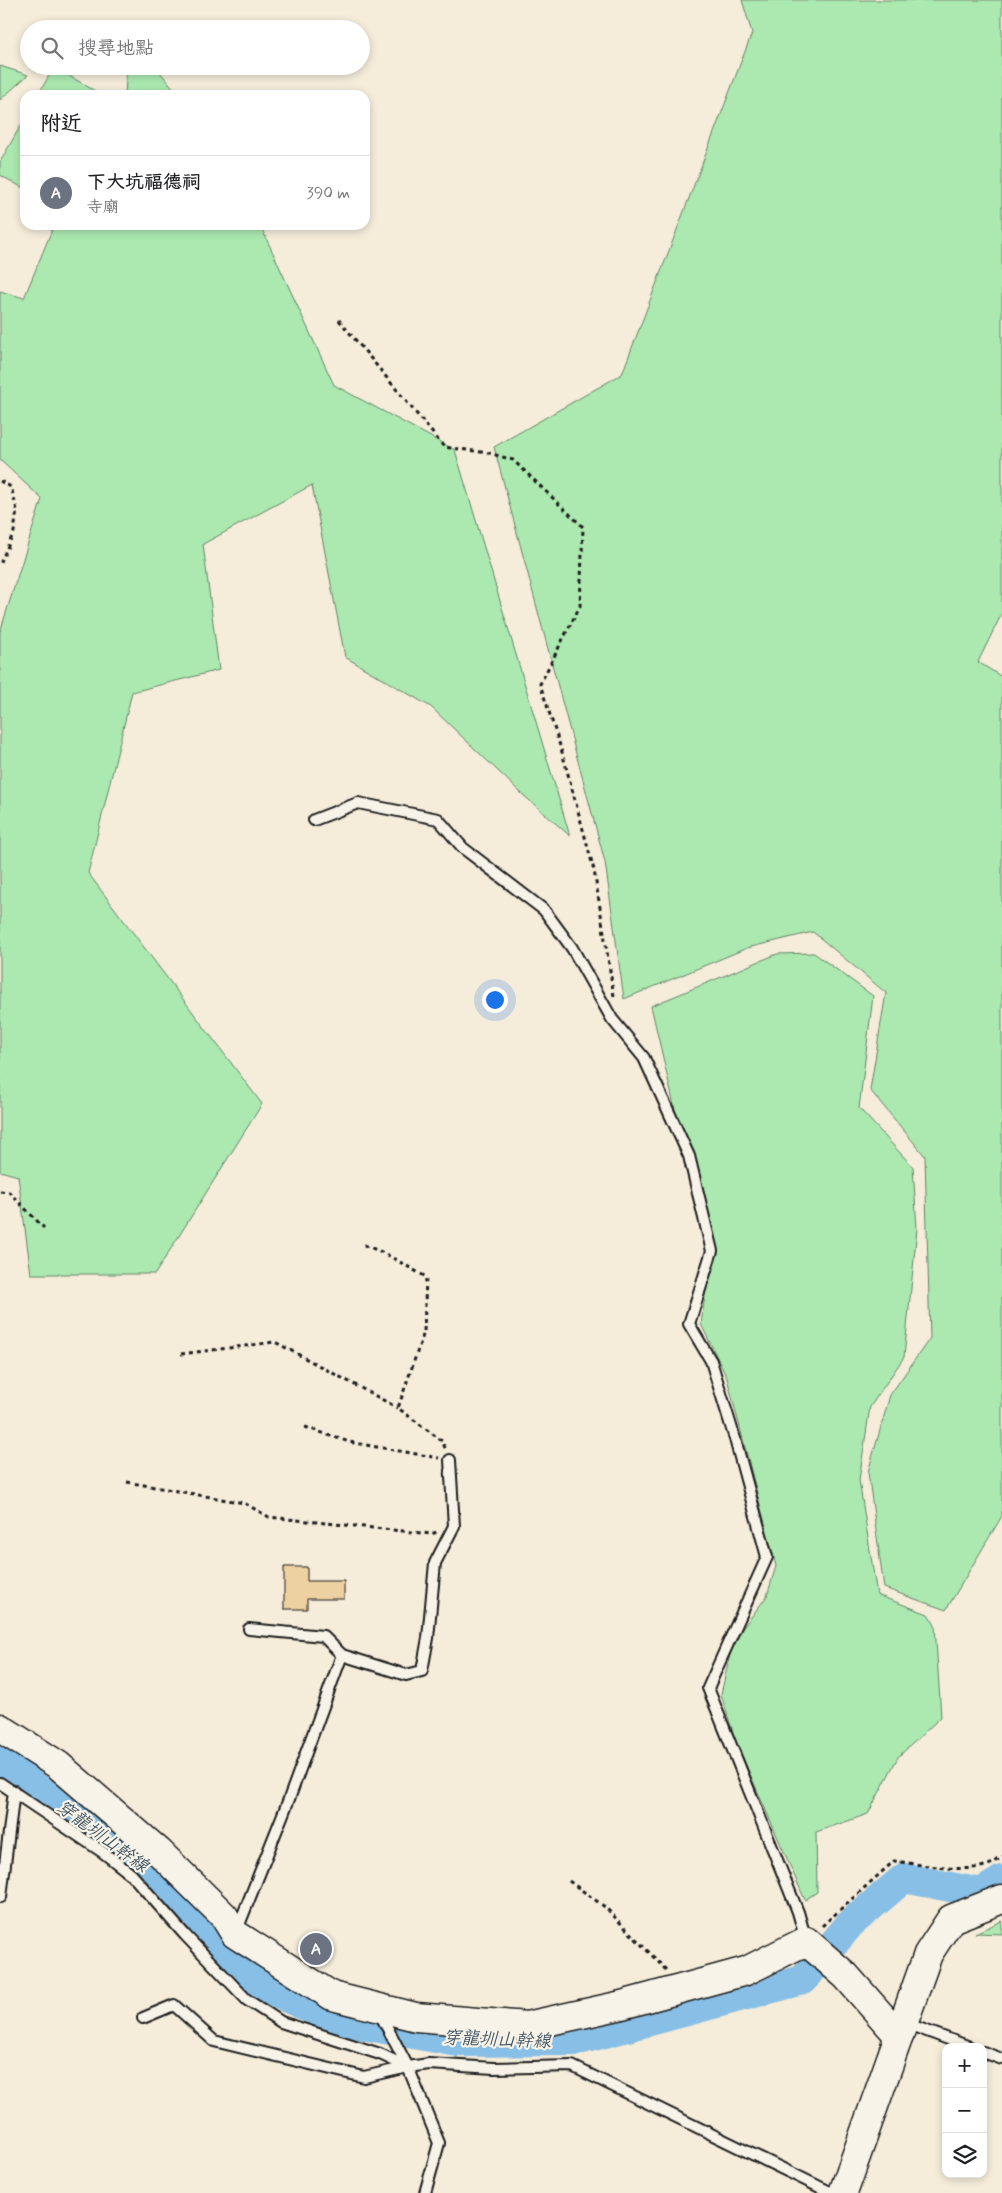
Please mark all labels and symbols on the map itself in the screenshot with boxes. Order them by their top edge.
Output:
your location [482,987,508,1013]
water label: 穿龍圳山幹線 [52,1795,154,1879]
pin: A [300,1930,332,1968]
water label: 穿龍圳山幹線 [443,2026,552,2054]

